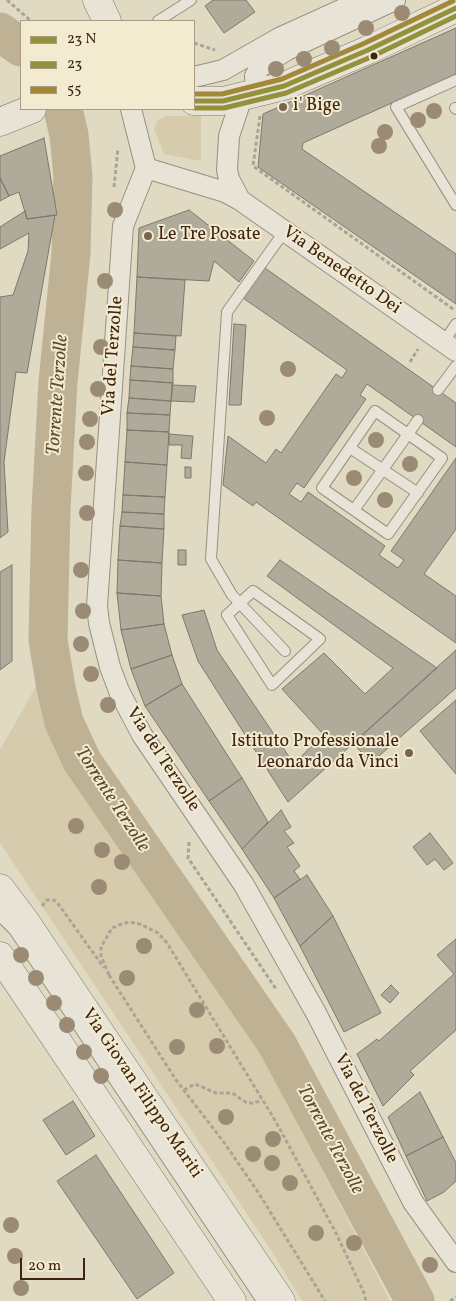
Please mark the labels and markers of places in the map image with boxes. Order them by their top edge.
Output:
unlabelled marker [369,51,379,61]
place label: i' Bige [293,96,340,118]
marker: i' Bige [277,101,289,113]
place label: Le Tre Posate [158,225,260,247]
marker: Le Tre Posate [142,230,154,242]
place label: Istituto Professionale Leonardo da Vinci [231,732,399,774]
marker: Istituto Professionale Leonardo da Vinci [403,747,415,759]

